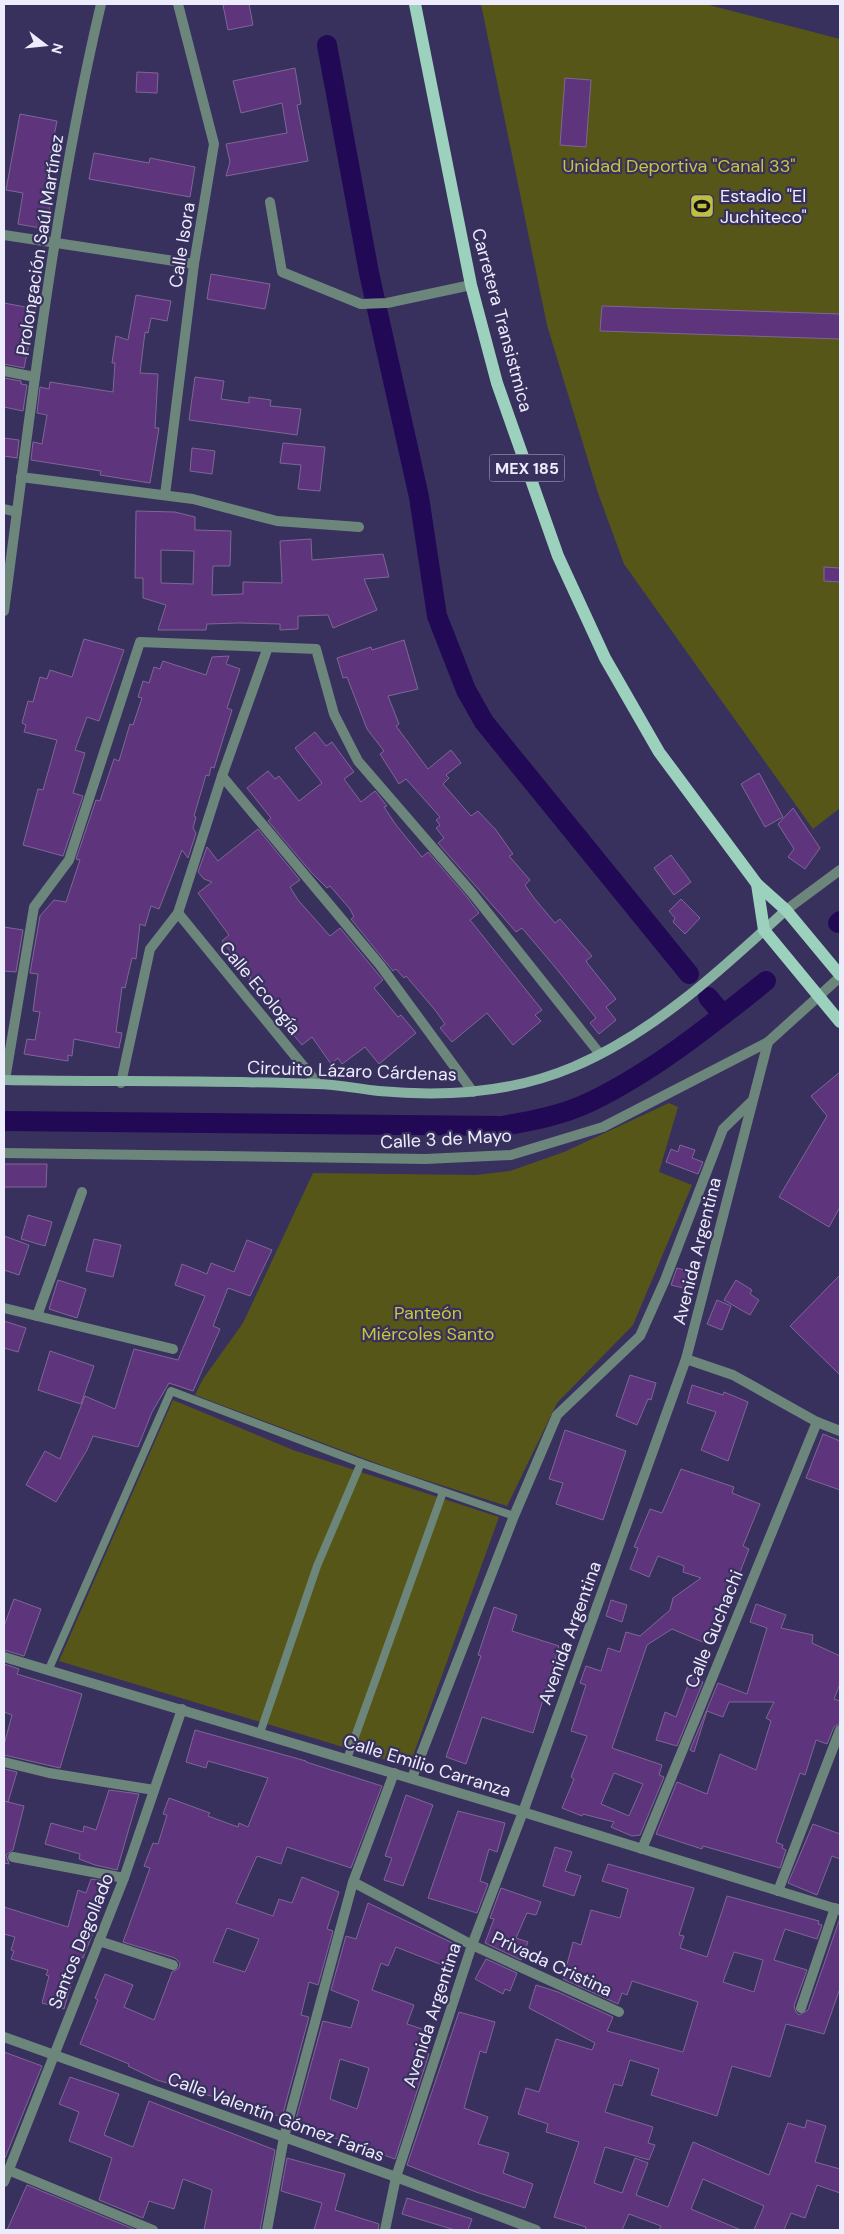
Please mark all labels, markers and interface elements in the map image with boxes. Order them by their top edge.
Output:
north arrow [20,20,70,70]
text: N [47,41,68,56]
street label: Prolongación Saúl Martínez [11,133,69,357]
park label: Unidad Deportiva "Canal 33" [562,154,796,178]
place label: Estadio "El Juchiteco" [720,184,807,229]
sports icon: Estadio "El Juchiteco" [689,193,715,219]
street label: Calle Isora [163,201,201,289]
street label: Carretera Transistmica [466,226,538,414]
road number: MEX 185 [490,454,564,482]
street label: Calle Ecología [214,936,306,1040]
street label: Circuito Lázaro Cárdenas [247,1055,457,1087]
street label: Calle 3 de Mayo [379,1124,513,1154]
street label: Avenida Argentina [667,1175,727,1327]
park label: Panteón Miércoles Santo [361,1301,495,1346]
street label: Avenida Argentina [533,1558,607,1708]
street label: Calle Guchachi [679,1567,749,1691]
street label: Calle Emilio Carranza [340,1729,514,1803]
street label: Santos Degollado [43,1869,119,2013]
street label: Privada Cristina [488,1926,616,2002]
street label: Avenida Argentina [397,1940,467,2090]
street label: Calle Valentín Gómez Farías [164,2067,388,2167]

